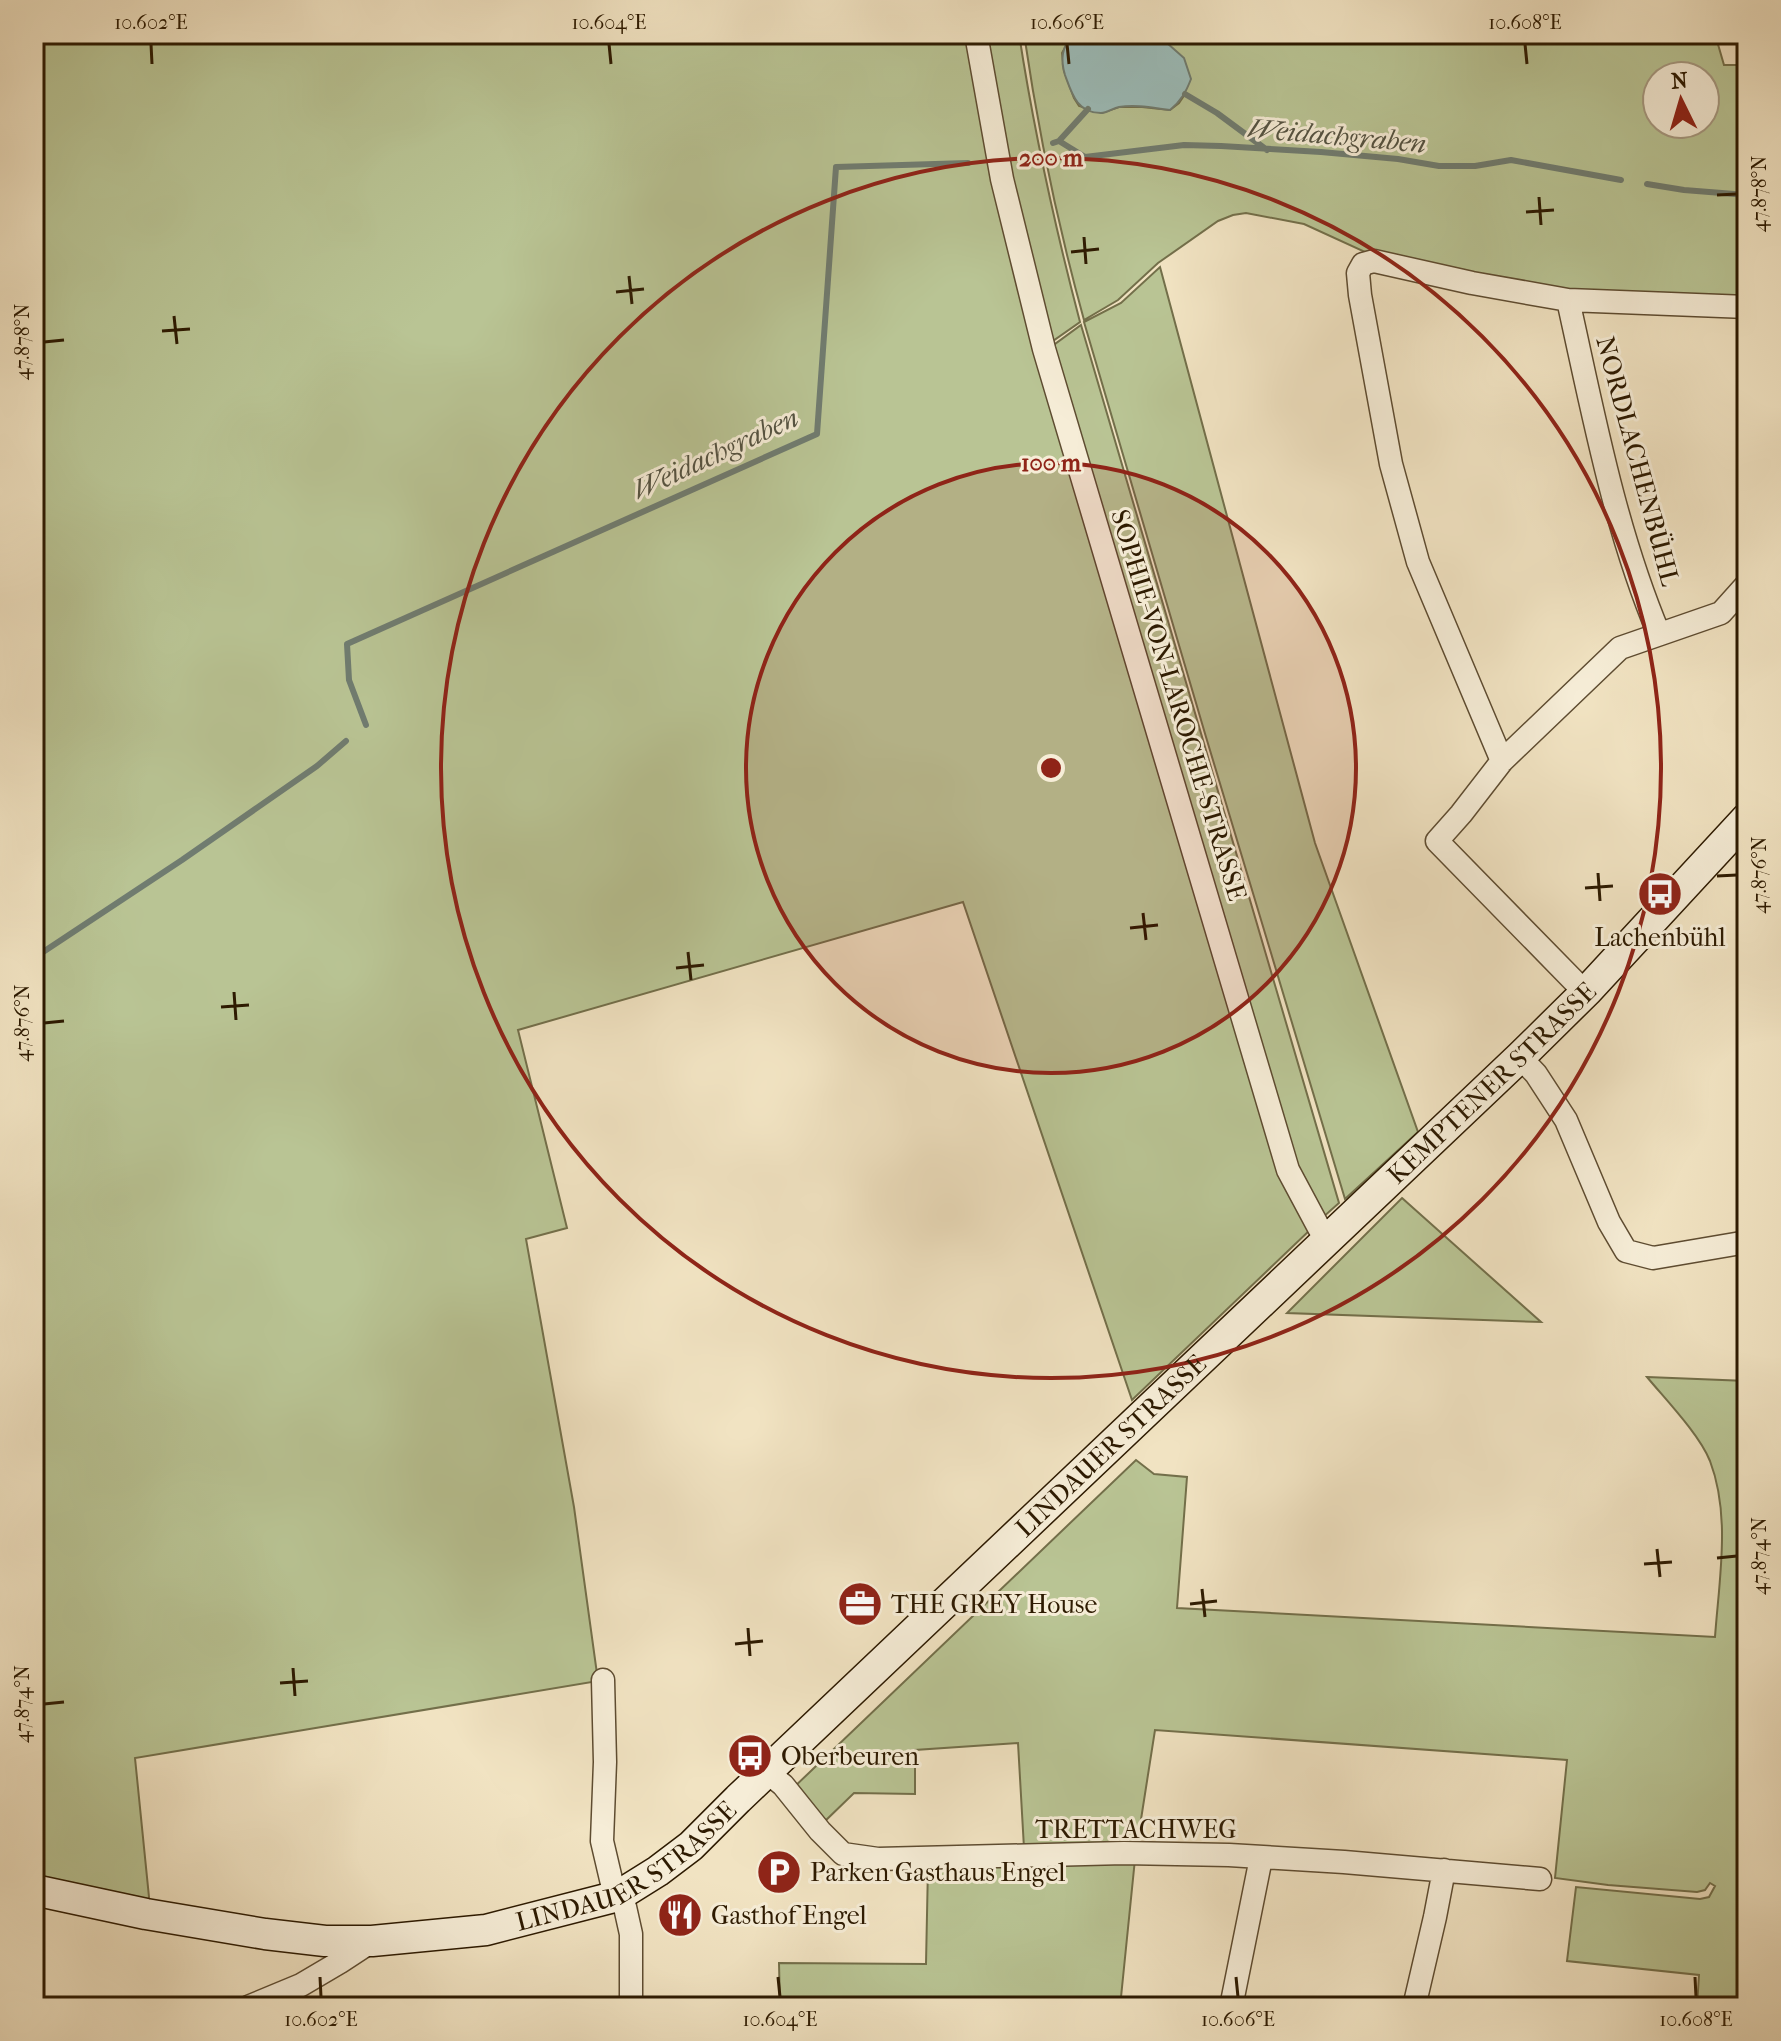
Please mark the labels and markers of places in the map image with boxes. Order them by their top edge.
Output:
centre of rings [1037,754,1065,782]
bus stop icon: Lachenbühl [1636,870,1684,918]
place label: Lachenbühl [1594,922,1726,953]
office icon: THE GREY House [836,1580,884,1628]
place label: THE GREY House [891,1589,1097,1620]
bus stop icon: Oberbeuren [726,1732,774,1780]
place label: Oberbeuren [781,1741,919,1772]
parking icon: Parken Gasthaus Engel [755,1848,803,1896]
place label: Parken Gasthaus Engel [810,1857,1065,1888]
restaurant icon: Gasthof Engel [656,1891,704,1939]
place label: Gasthof Engel [711,1900,867,1931]

